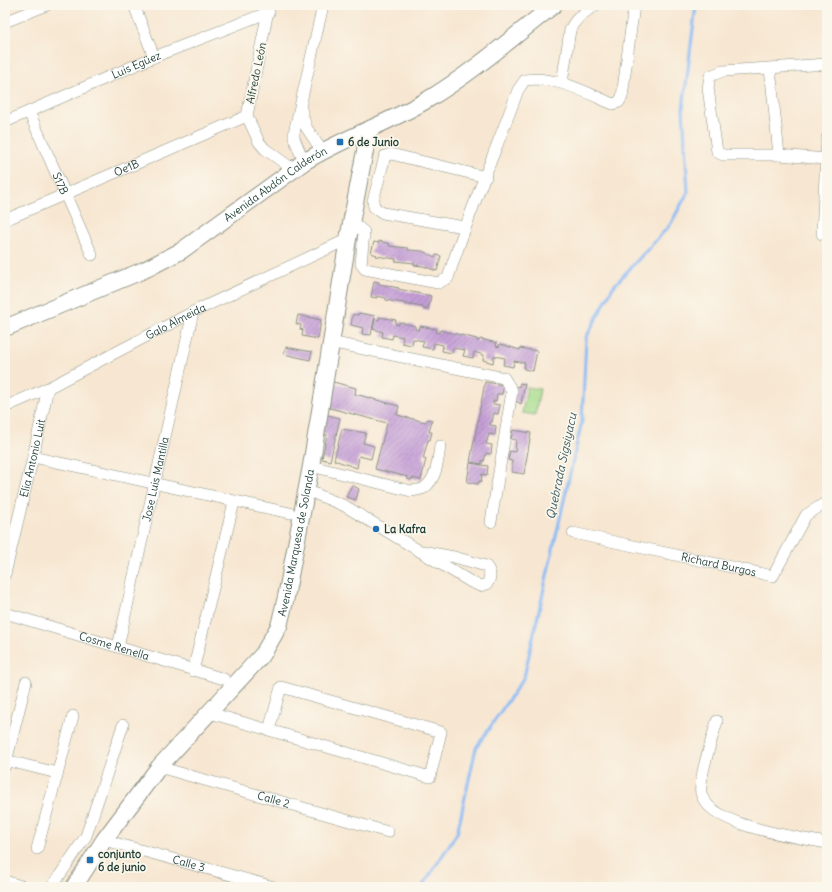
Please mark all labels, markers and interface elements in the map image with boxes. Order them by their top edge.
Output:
street label: Alfredo León [243,41,269,105]
street label: Luis Egüez [109,48,163,82]
place label: 6 de Junio [348,135,399,149]
marker: 6 de Junio [335,137,345,147]
street label: Avenida Abdón Calderón [221,143,329,225]
street label: Oe1B [112,156,141,179]
street label: S17B [49,170,71,197]
street label: Galo Almeida [143,300,208,343]
water label: Quebrada Sigsiyacu [542,410,580,521]
street label: Elia Antonio Luit [17,418,48,499]
street label: Jose Luis Mantilla [139,435,172,523]
street label: Avenida Marquesa de Solanda [275,468,317,618]
place label: La Kafra [384,522,427,536]
marker: La Kafra [371,524,381,534]
street label: Richard Burgos [680,549,758,579]
street label: Cosme Renella [77,629,151,663]
street label: Calle 2 [256,788,291,811]
place label: conjunto 6 de junio [98,847,146,874]
street label: Calle 3 [171,852,207,875]
marker: conjunto 6 de junio [85,855,95,865]

